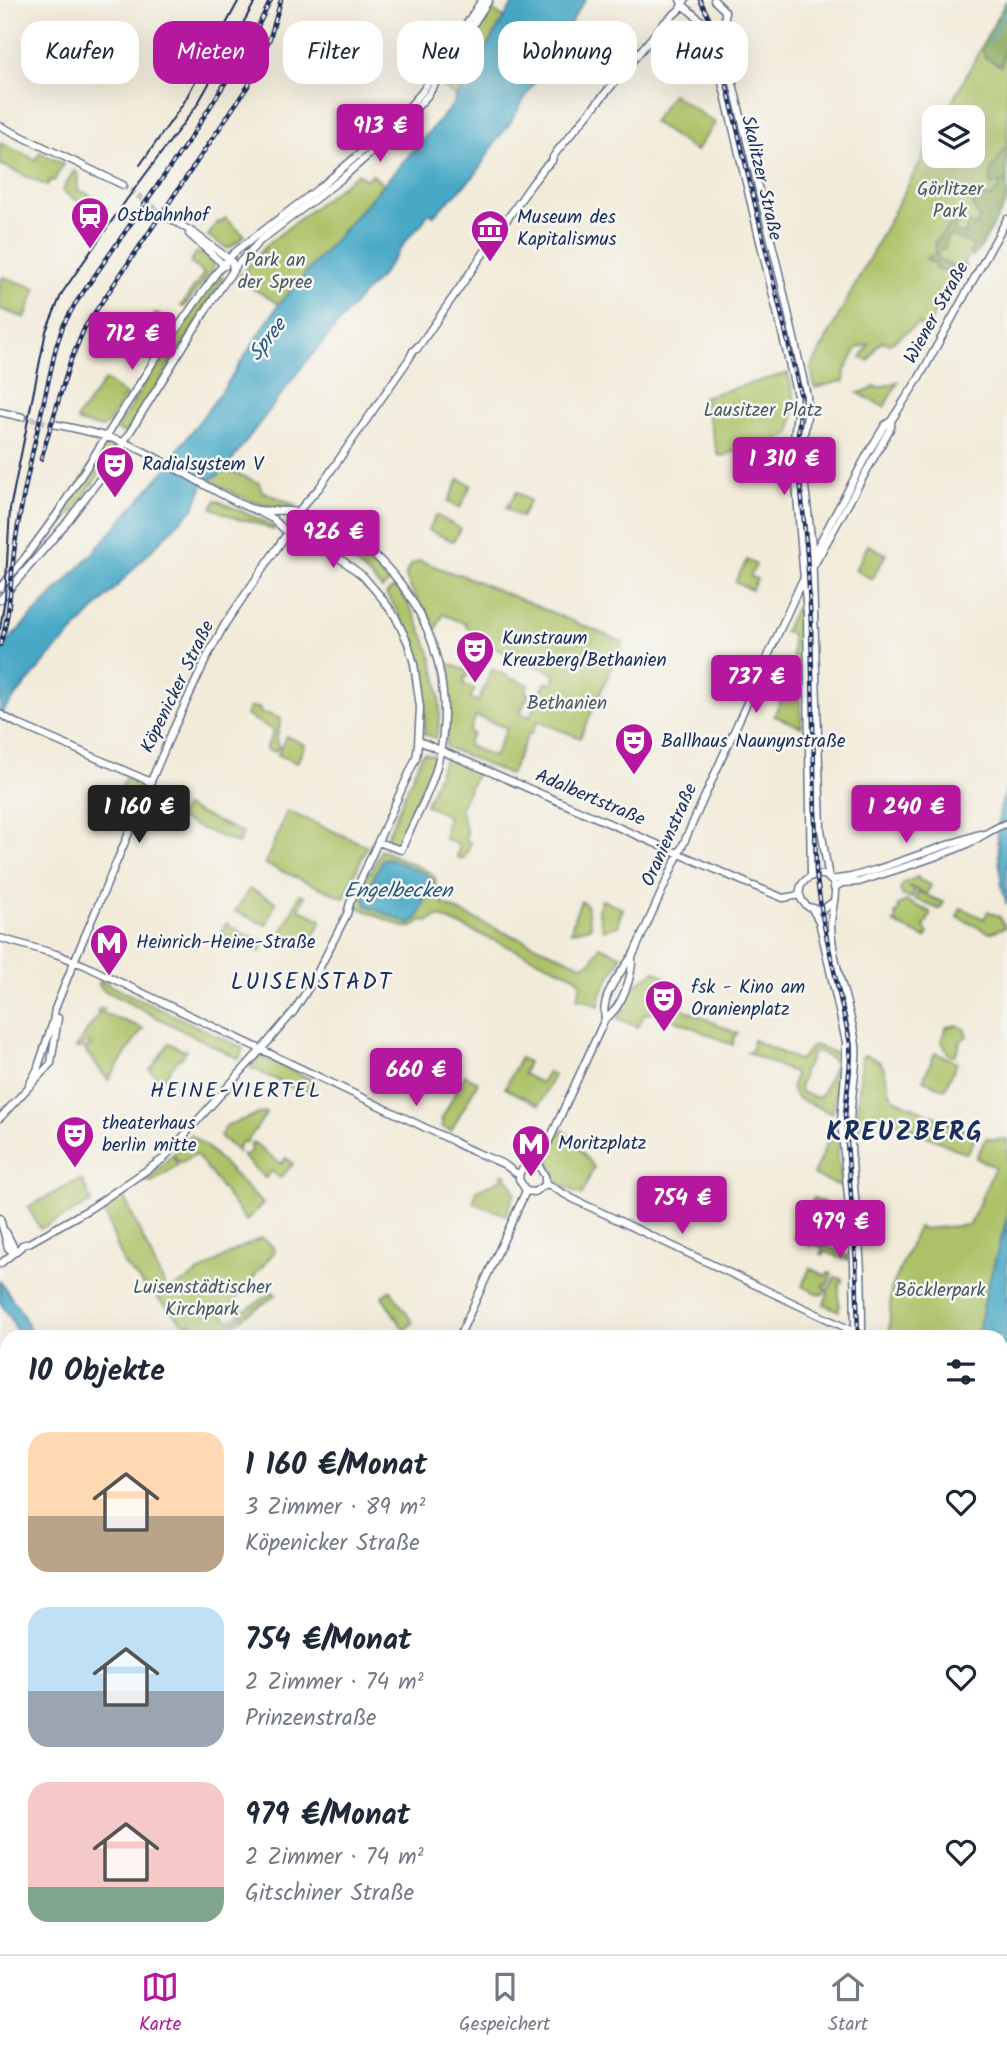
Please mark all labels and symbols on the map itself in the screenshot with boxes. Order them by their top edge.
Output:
pin: 913 € [331,104,429,164]
street label: Skalitzer Straße [732,112,790,244]
park label: Görlitzer Park [917,175,985,227]
station icon: Ostbahnhof [69,195,111,250]
place label: Ostbahnhof [117,201,211,231]
place label: Museum des Kapitalismus [517,203,617,255]
museum icon: Museum des Kapitalismus [469,208,511,263]
park label: Park an der Spree [238,246,313,298]
street label: Wiener Straße [897,256,978,370]
water label: Spree [241,309,297,369]
pin: 712 € [83,312,181,372]
park label: Lausitzer Platz [704,396,822,426]
pin: 1 310 € [719,438,849,497]
theatre icon: Radialsystem V [94,444,136,499]
place label: Radialsystem V [142,450,265,480]
pin: 926 € [284,510,382,570]
street label: Köpenicker Straße [133,615,223,758]
place label: Kunstraum Kreuzberg/Bethanien [502,624,667,676]
theatre icon: Kunstraum Kreuzberg/Bethanien [454,629,496,684]
pin: 737 € [707,656,805,715]
park label: Bethanien [527,689,607,719]
theatre icon: Ballhaus Naunynstraße [613,721,655,776]
place label: Ballhaus Naunynstraße [661,727,846,757]
street label: Adalbertstraße [530,761,650,835]
street label: Oranienstraße [634,778,706,892]
pin: 1 160 € [74,786,204,845]
pin: 1 240 € [841,786,971,845]
water label: Engelbecken [344,875,454,908]
metro station icon: Heinrich-Heine-Straße [88,922,130,977]
place label: Heinrich-Heine-Straße [136,928,316,958]
district label: LUISENSTADT [231,965,393,1001]
place label: fsk - Kino am Oranienplatz [691,973,805,1025]
theatre icon: fsk - Kino am Oranienplatz [643,978,685,1033]
pin: 660 € [367,1048,465,1108]
district label: HEINE-VIERTEL [150,1075,322,1108]
place label: theaterhaus berlin mitte [102,1109,197,1161]
district label: KREUZBERG [826,1112,984,1154]
theatre icon: theaterhaus berlin mitte [54,1114,96,1169]
metro station icon: Moritzplatz [510,1123,552,1178]
place label: Moritzplatz [558,1129,646,1159]
pin: 754 € [633,1176,731,1236]
pin: 979 € [791,1200,889,1260]
park label: Luisenstädtischer Kirchpark [133,1273,273,1325]
park label: Böcklerpark [895,1276,985,1306]

